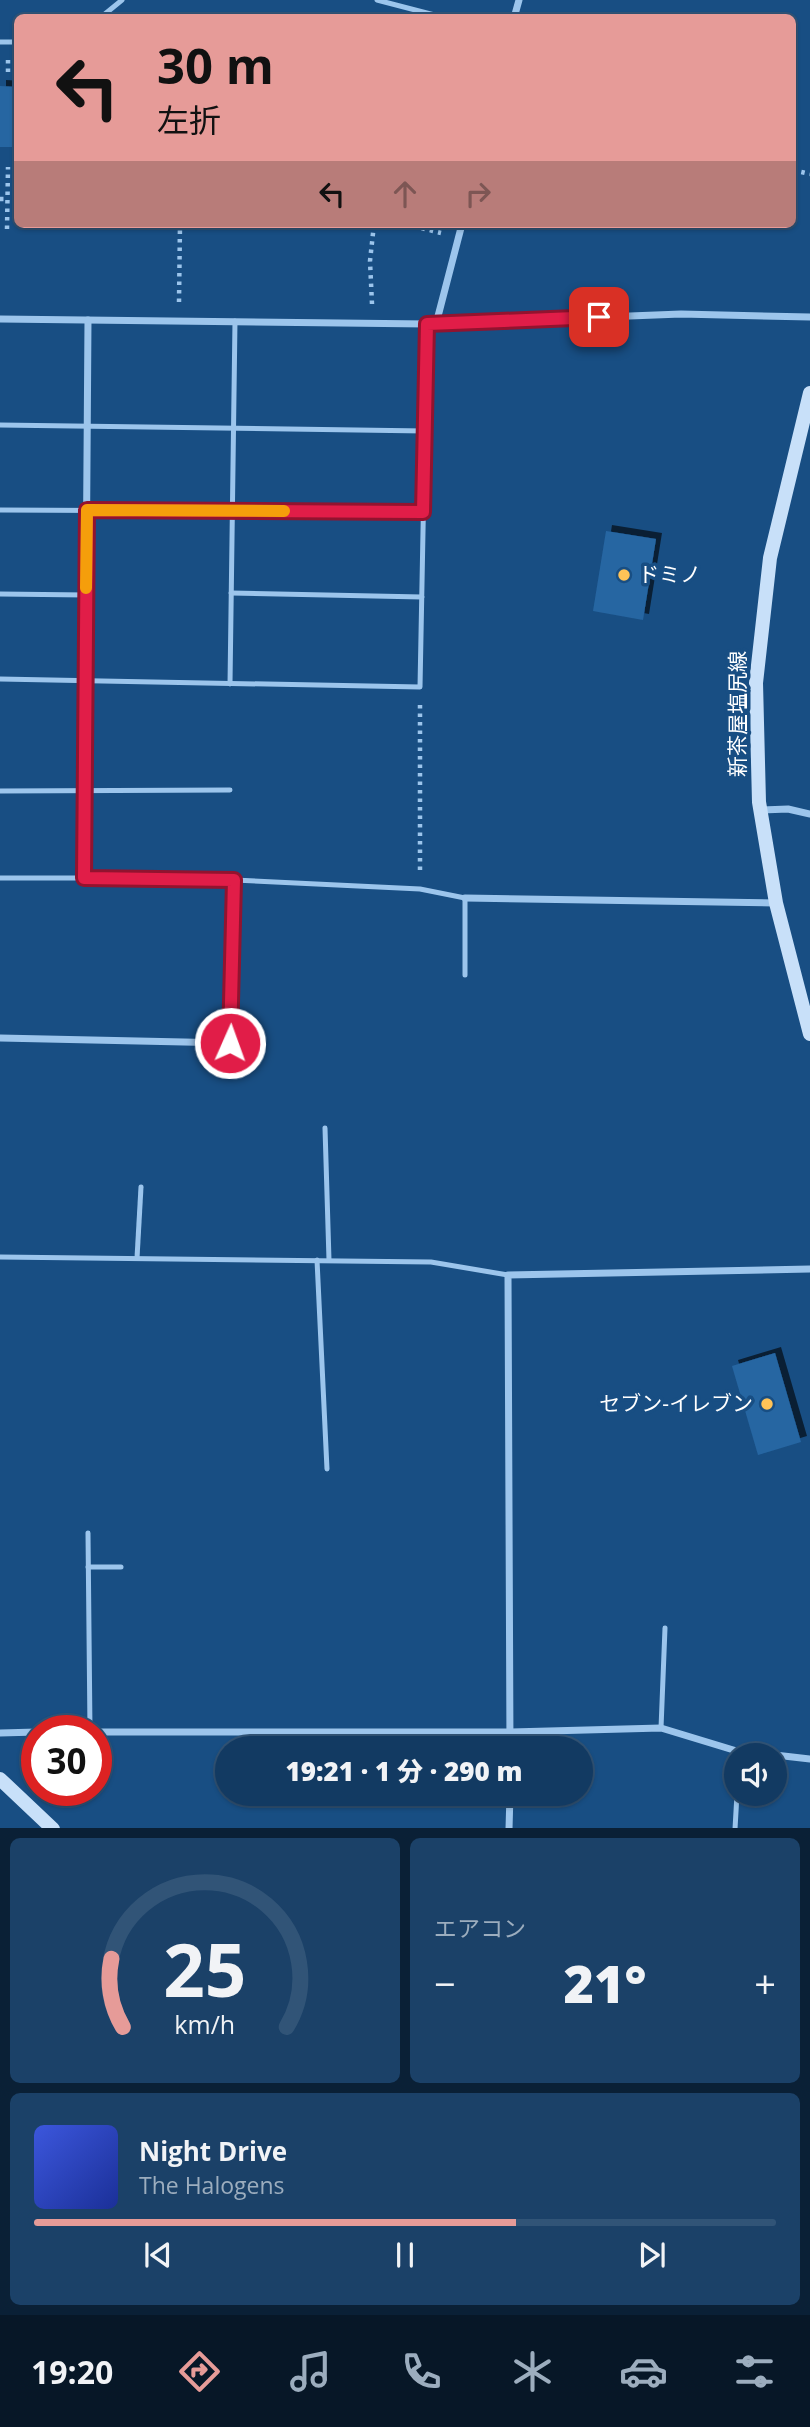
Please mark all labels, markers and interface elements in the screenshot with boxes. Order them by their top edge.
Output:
text: 30 m [157,32,274,98]
icon: left [42,42,133,133]
text: 左折 [157,98,221,141]
icon: left [313,175,351,213]
icon: ahead [386,175,424,213]
icon: right [459,175,497,213]
pin [569,287,629,347]
icon: arrive [580,298,618,336]
place label: ドミノ [638,560,701,588]
marker: ドミノ [616,567,632,583]
street label: 新茶屋塩尻線 [723,651,751,777]
position arrow [193,1006,267,1080]
place label: セブン-イレブン [599,1389,753,1417]
marker: セブン-イレブン [759,1396,775,1412]
speed limit sign: 30 [21,1715,112,1806]
map controls [724,1743,787,1806]
button: sound [724,1743,787,1806]
text: 19:21 · 1 分 · 290 m [286,1753,522,1789]
text: エアコン [434,1912,526,1944]
text: 25 [163,1919,247,2018]
text: 21° [564,1947,646,2018]
text: − [434,1957,456,2009]
text: + [754,1957,776,2009]
text: km/h [175,2006,235,2040]
text: Night Drive [139,2133,287,2169]
text: The Halogens [139,2169,285,2201]
icon: previous [139,2236,177,2274]
icon: pause [386,2236,424,2274]
icon: next [633,2236,671,2274]
icon: directions [175,2347,224,2396]
icon: music [286,2347,335,2396]
icon: phone [397,2347,446,2396]
icon: climate [508,2347,557,2396]
icon: car [619,2347,668,2396]
icon: filters [730,2347,779,2396]
text: 19:20 [31,2350,113,2393]

